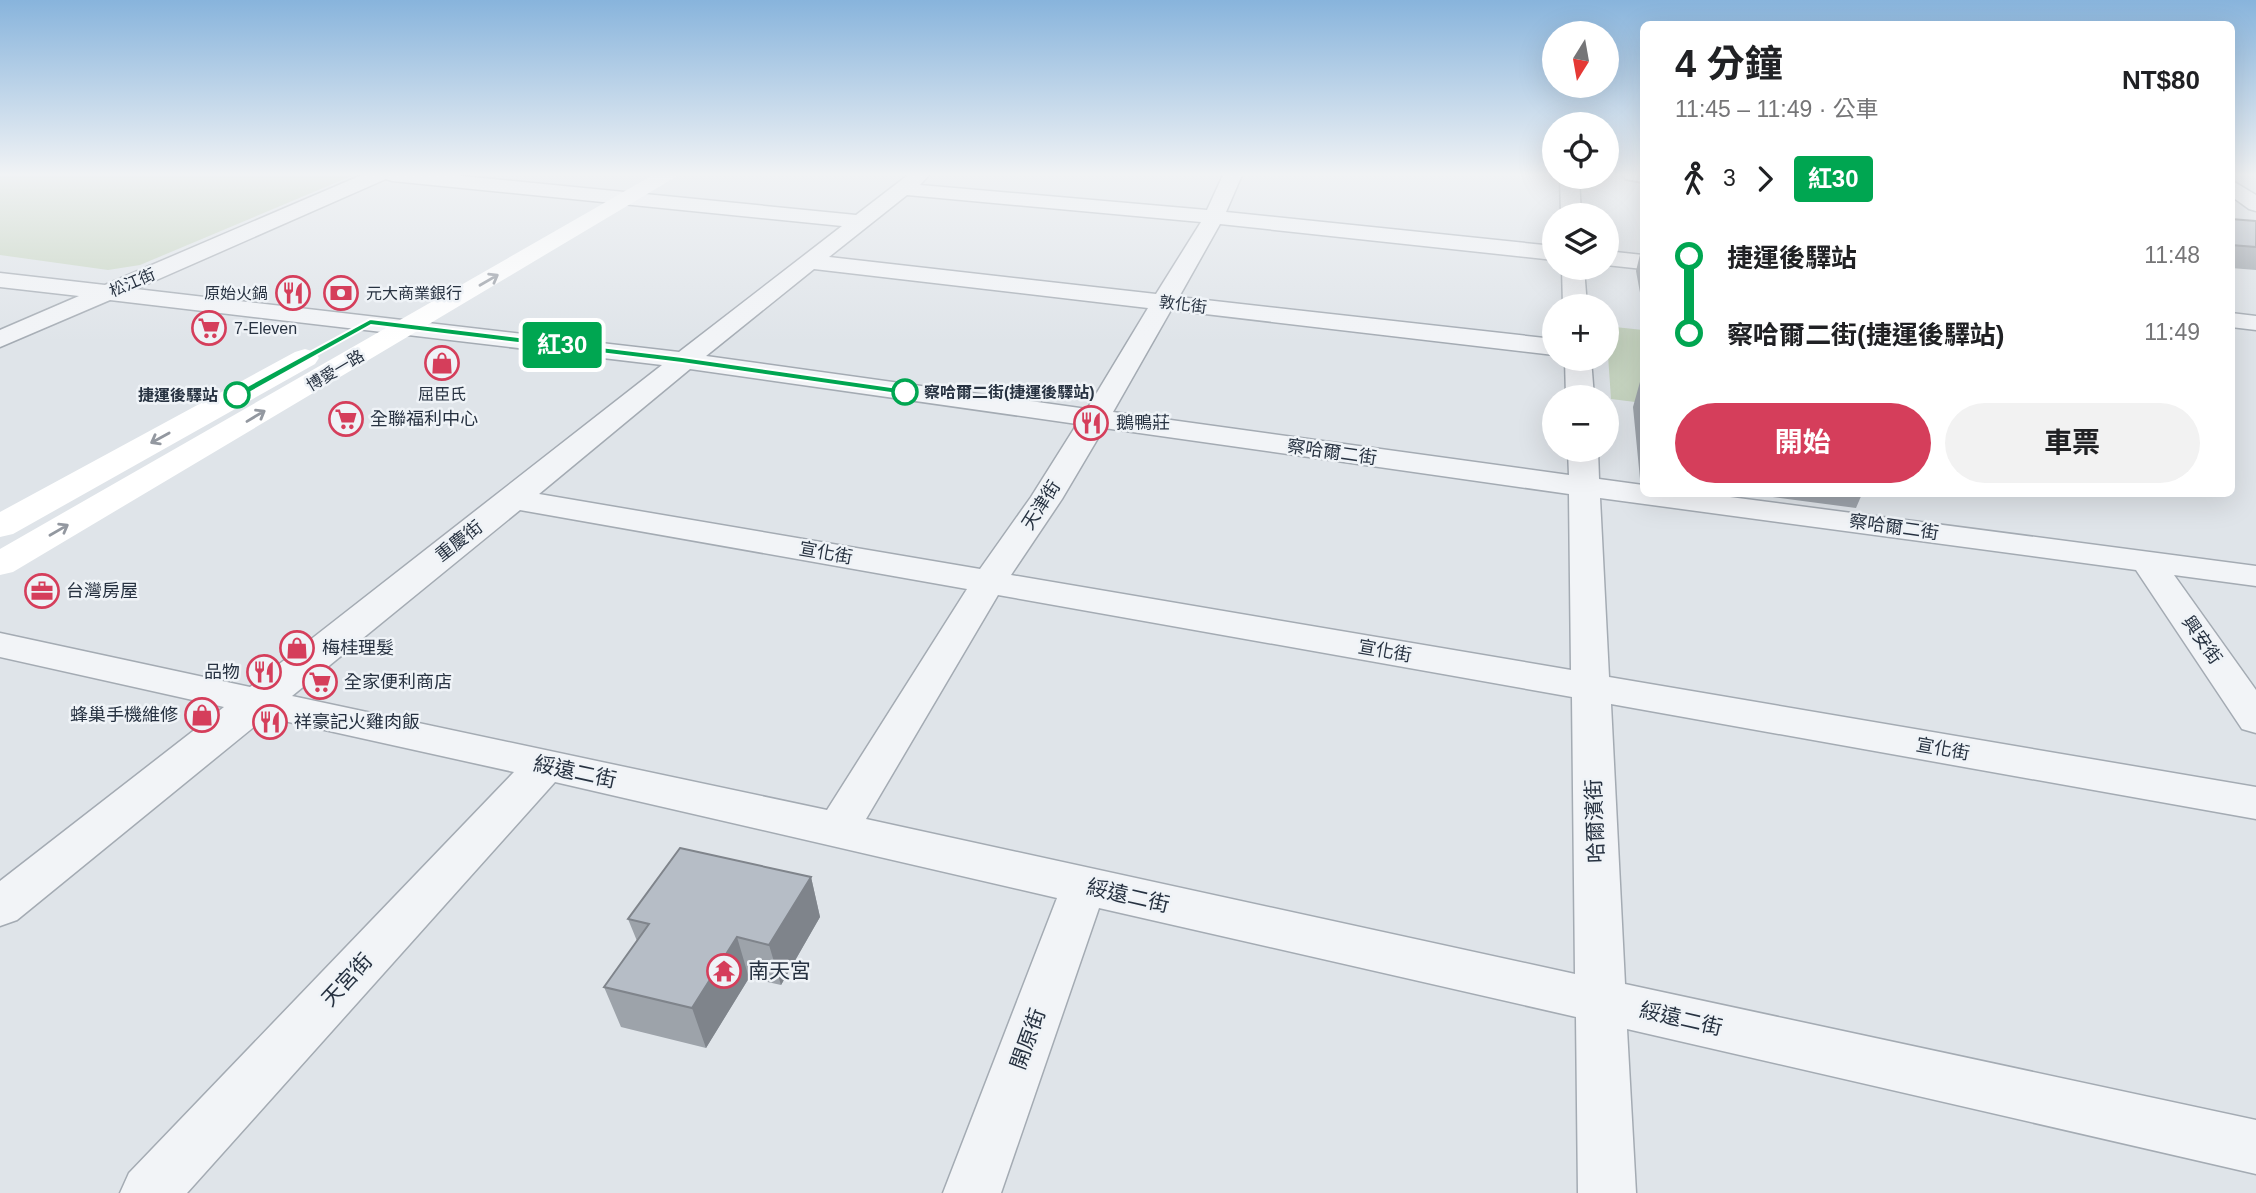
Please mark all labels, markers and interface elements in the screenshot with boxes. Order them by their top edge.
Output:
north arrow [1542,21,1619,98]
map controls [1542,21,1619,462]
text: 4 分鐘 [1675,43,1783,85]
text: NT$80 [2122,65,2200,95]
text: 11:45 – 11:49 · 公車 [1675,96,1879,122]
button: locate [1542,112,1619,189]
icon: walk [1675,160,1713,198]
icon: forward [1746,160,1784,198]
text: 3 [1723,165,1736,191]
text: 紅30 [1808,165,1859,192]
button: layers [1542,203,1619,280]
text: 11:48 [2144,242,2200,268]
text: 捷運後驛站 [1727,243,1857,273]
street label: 松江街 [107,265,158,300]
one-way arrow [479,273,499,287]
restaurant icon: 原始火鍋 [274,274,312,312]
bank icon: 元大商業銀行 [322,274,360,312]
place label: 原始火鍋 [204,285,268,302]
place label: 元大商業銀行 [366,285,462,302]
street label: 敦化街 [1158,293,1208,316]
button: + [1542,294,1619,371]
supermarket icon: 7-Eleven [190,309,228,347]
text: 11:49 [2144,319,2200,345]
place label: 7-Eleven [234,320,297,337]
text: 察哈爾二街(捷運後驛站) [1727,320,2004,350]
line badge: 紅30 [522,322,602,368]
text: 紅30 [537,331,587,358]
shop icon: 屈臣氏 [423,344,461,382]
street label: 博愛一路 [303,347,367,394]
marker: 察哈爾二街(捷運後驛站) [892,379,918,405]
marker: 捷運後驛站 [224,382,250,408]
place label: 察哈爾二街(捷運後驛站) [924,384,1095,401]
button: − [1542,385,1619,462]
place label: 屈臣氏 [418,386,466,403]
place label: 捷運後驛站 [138,387,218,404]
supermarket icon: 全聯福利中心 [327,400,365,438]
button: 開始 [1675,403,1931,483]
button: 車票 [1945,403,2200,483]
restaurant icon: 鵝鴨莊 [1072,404,1110,442]
one-way arrow [246,409,266,423]
place label: 全聯福利中心 [370,409,478,429]
place label: 鵝鴨莊 [1116,413,1170,433]
one-way arrow [150,431,170,445]
street label: 察哈爾二街 [1286,436,1378,468]
street label: 天津街 [1018,477,1064,533]
street label: 察哈爾二街 [1848,511,1940,543]
street label: 重慶街 [432,516,486,566]
one-way arrow [49,523,69,537]
street label: 宣化街 [798,538,854,568]
office icon: 台灣房屋 [23,572,61,610]
place label: 台灣房屋 [66,581,138,601]
street label: 興安街 [2178,612,2226,668]
shop icon: 梅桂理髮 [278,629,316,667]
street label: 宣化街 [1357,636,1413,666]
place label: 梅桂理髮 [322,638,394,658]
restaurant icon: 品物 [245,653,283,691]
place label: 品物 [204,662,240,682]
supermarket icon: 全家便利商店 [301,663,339,701]
place label: 全家便利商店 [344,672,452,692]
shop icon: 蜂巢手機維修 [183,696,221,734]
restaurant icon: 祥豪記火雞肉飯 [251,703,289,741]
place label: 蜂巢手機維修 [70,705,178,725]
place label: 祥豪記火雞肉飯 [294,712,420,732]
street label: 宣化街 [1915,734,1971,764]
street label: 綏遠二街 [532,752,619,791]
street label: 哈爾濱街 [1582,779,1607,863]
street label: 綏遠二街 [1085,875,1172,916]
street label: 天宮街 [317,949,377,1011]
temple icon: 南天宮 [705,952,743,990]
place label: 南天宮 [748,959,811,982]
street label: 綏遠二街 [1638,998,1725,1039]
street label: 開原街 [1006,1005,1049,1072]

